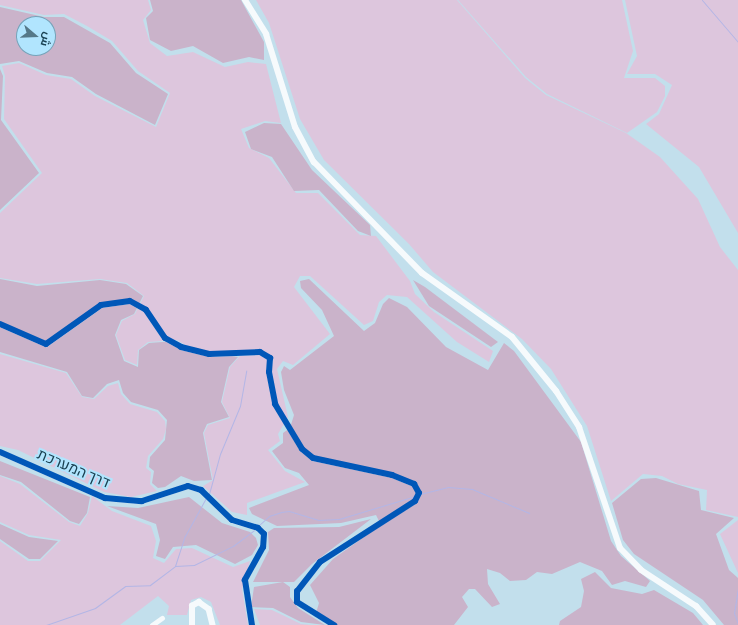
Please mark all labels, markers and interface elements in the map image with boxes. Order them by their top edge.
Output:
north arrow [16,16,56,56]
text: ش [38,31,55,49]
street label: דרך המערכת [35,445,113,491]

